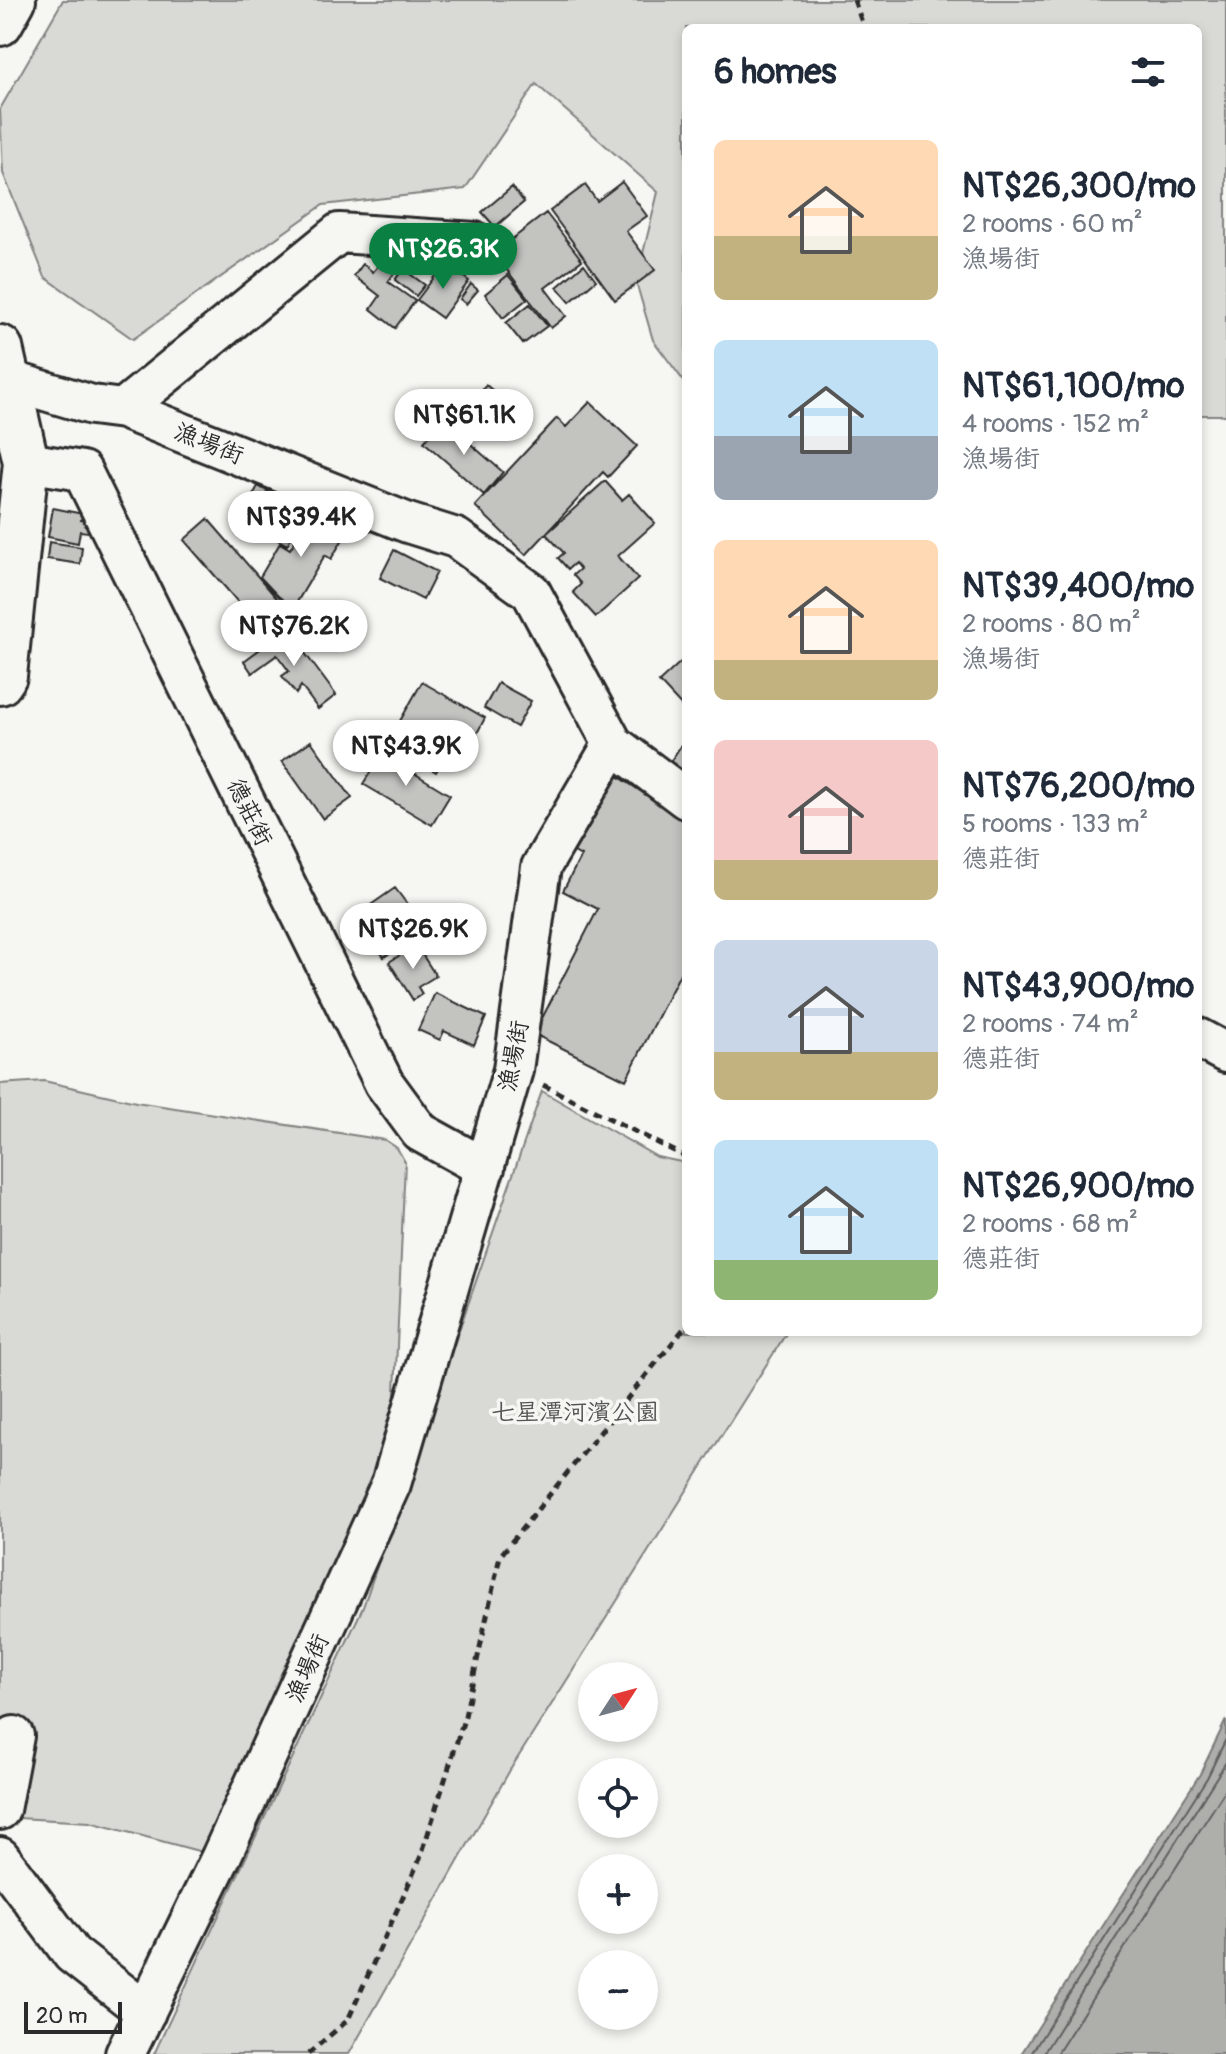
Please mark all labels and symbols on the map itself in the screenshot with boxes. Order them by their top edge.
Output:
pin: NT$26.3K [360,223,526,291]
pin: NT$61.1K [381,389,547,457]
street label: 漁場街 [170,417,248,470]
pin: NT$39.4K [218,491,384,559]
pin: NT$76.2K [211,600,377,668]
pin: NT$43.9K [323,720,489,788]
street label: 德莊街 [221,774,278,851]
pin: NT$26.9K [330,903,496,971]
street label: 漁場街 [492,1018,535,1094]
park label: 七星潭河濱公園 [491,1398,659,1427]
street label: 漁場街 [280,1629,335,1707]
north arrow [578,1662,658,1742]
scale bar [24,1998,122,2034]

